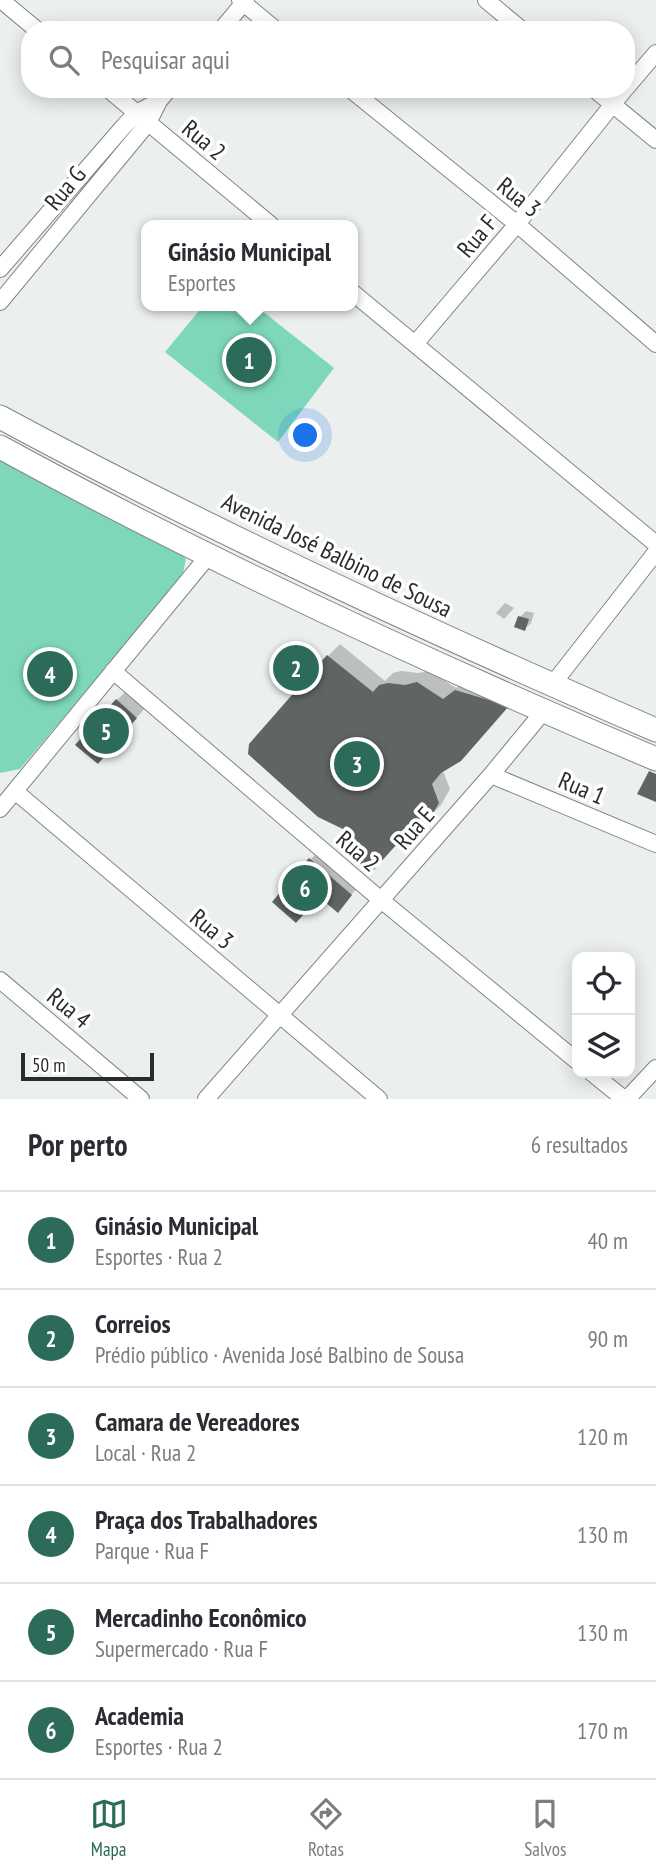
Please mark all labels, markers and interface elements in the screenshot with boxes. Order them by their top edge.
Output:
search box [21,21,635,98]
icon: search [45,41,83,79]
text: Pesquisar aqui [101,43,230,76]
street label: Rua 2 [176,113,232,167]
street label: Rua G [38,159,92,217]
street label: Rua 3 [491,170,547,224]
street label: Rua F [450,208,504,264]
popup [141,220,358,311]
text: Ginásio Municipal [168,235,331,268]
text: Esportes [168,268,236,297]
pin: 1 [226,334,272,386]
your location [288,418,322,452]
street label: Avenida José Balbino de Sousa [217,486,457,624]
pin: 2 [273,642,319,694]
pin: 4 [27,648,73,700]
pin: 5 [83,705,129,757]
pin: 3 [334,738,380,790]
street label: Rua 1 [554,764,610,812]
street label: Rua E [387,800,441,856]
street label: Rua 2 [330,824,386,878]
pin: 6 [282,862,328,914]
street label: Rua 3 [184,902,240,956]
map controls [572,952,635,1078]
button: locate [572,952,635,1015]
street label: Rua 4 [41,981,97,1035]
button: layers [572,1015,635,1078]
scale bar [21,1050,154,1082]
text: 50 m [32,1053,66,1077]
text: Por perto [28,1125,128,1164]
text: 6 resultados [531,1130,628,1159]
text: Ginásio Municipal [95,1209,258,1242]
text: 1 [46,1226,57,1255]
text: 40 m [587,1226,628,1255]
text: Esportes · Rua 2 [95,1242,223,1271]
text: Correios [95,1307,171,1340]
text: 2 [46,1324,57,1353]
text: 90 m [587,1324,628,1353]
text: Prédio público · Avenida José Balbino de Sousa [95,1340,464,1369]
text: Camara de Vereadores [95,1405,300,1438]
text: 3 [46,1422,57,1451]
text: 120 m [577,1422,628,1451]
text: Local · Rua 2 [95,1438,196,1467]
text: Praça dos Trabalhadores [95,1503,318,1536]
text: 4 [46,1520,57,1549]
text: 130 m [577,1520,628,1549]
text: Parque · Rua F [95,1536,209,1565]
text: Mercadinho Econômico [95,1601,307,1634]
text: 5 [46,1618,57,1647]
text: 130 m [577,1618,628,1647]
text: Supermercado · Rua F [95,1634,268,1663]
text: Academia [95,1699,184,1732]
text: 6 [46,1716,57,1745]
text: 170 m [577,1716,628,1745]
text: Esportes · Rua 2 [95,1732,223,1761]
tab: Mapa [90,1795,128,1861]
tab: Rotas [307,1795,345,1861]
tab: Salvos [524,1795,566,1861]

